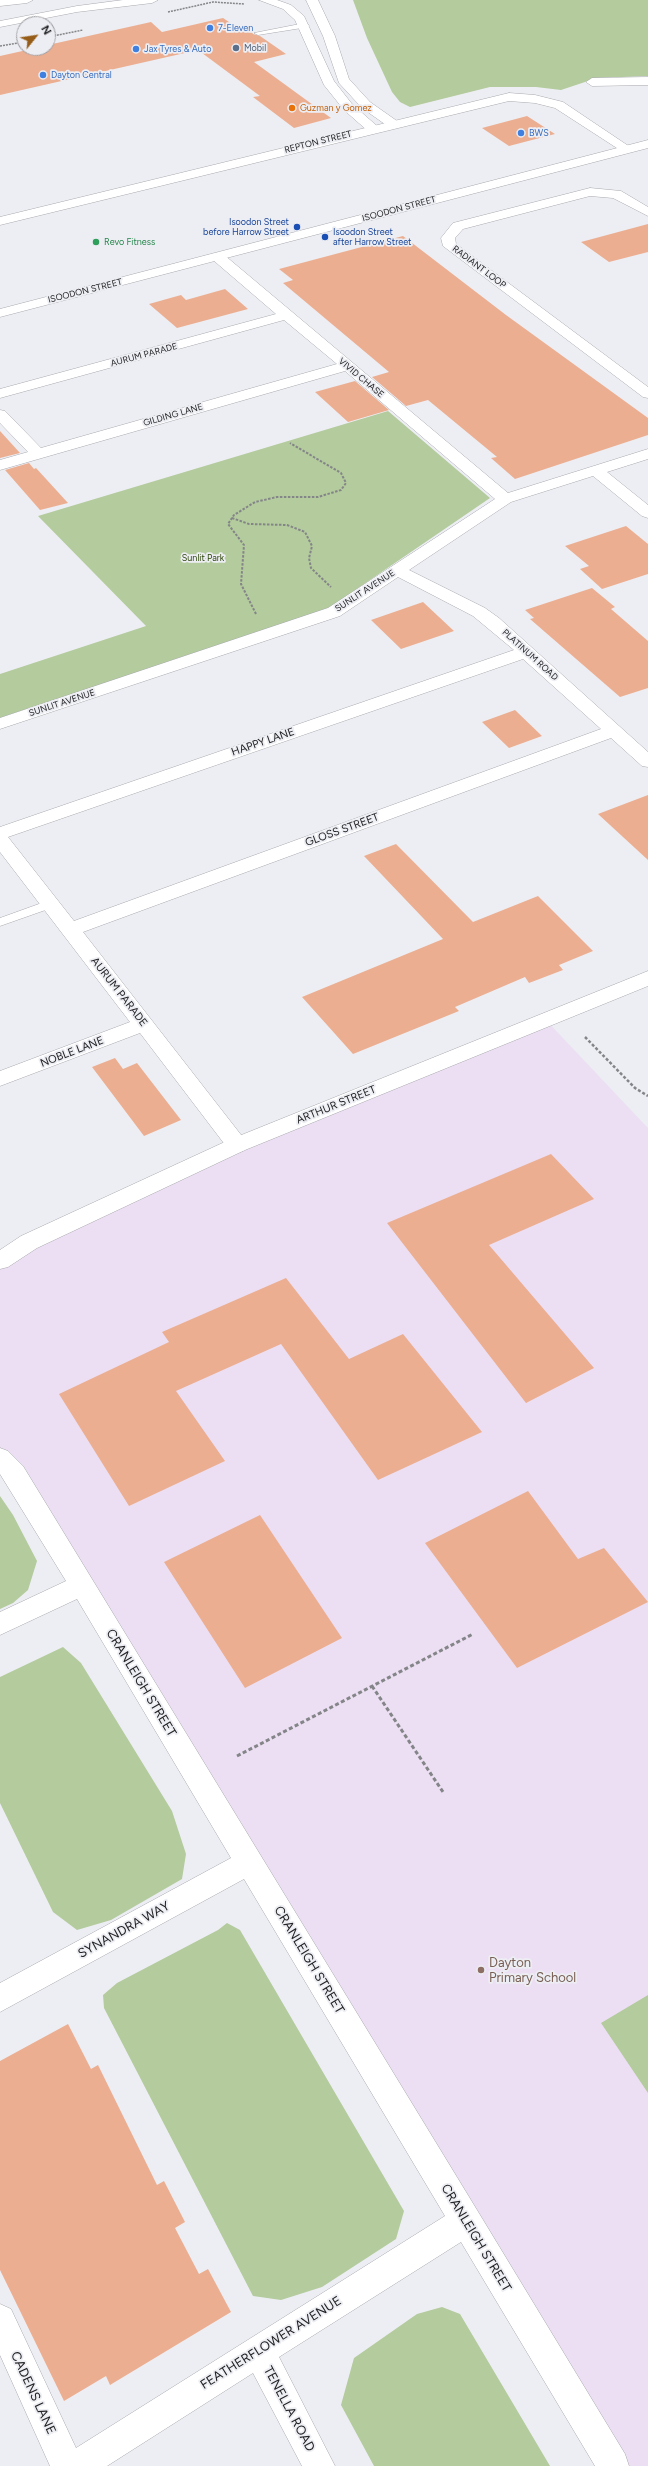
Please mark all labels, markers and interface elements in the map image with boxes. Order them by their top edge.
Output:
north arrow [16,16,56,56]
text: N [38,23,54,37]
marker: 7-Eleven [205,23,215,33]
place label: 7-Eleven [218,23,253,33]
marker: Mobil [231,43,241,53]
place label: Mobil [244,43,266,53]
marker: Jax Tyres & Auto [131,44,141,54]
place label: Jax Tyres & Auto [144,44,211,54]
marker: Dayton Central [38,70,48,80]
place label: Dayton Central [51,70,112,80]
marker: Guzman y Gomez [287,103,297,113]
place label: Guzman y Gomez [300,103,372,113]
street label: REPTON STREET [283,128,353,156]
marker: BWS [516,128,526,138]
place label: BWS [529,128,549,138]
street label: ISOODON STREET [361,194,437,224]
place label: Isoodon Street before Harrow Street [203,217,289,238]
marker: Isoodon Street before Harrow Street [292,222,302,232]
place label: Isoodon Street after Harrow Street [333,227,411,248]
marker: Isoodon Street after Harrow Street [320,232,330,242]
marker: Revo Fitness [91,237,101,247]
place label: Revo Fitness [104,237,155,247]
street label: RADIANT LOOP [450,243,508,291]
street label: ISOODON STREET [47,277,123,305]
street label: AURUM PARADE [109,341,179,369]
street label: VIVID CHASE [336,356,386,400]
street label: GILDING LANE [142,401,204,429]
park label: Sunlit Park [182,553,224,563]
street label: SUNLIT AVENUE [333,568,397,614]
street label: PLATINUM ROAD [500,627,560,683]
street label: SUNLIT AVENUE [27,687,97,719]
street label: HAPPY LANE [230,725,296,759]
street label: GLOSS STREET [303,811,381,849]
street label: AURUM PARADE [88,955,150,1029]
street label: NOBLE LANE [38,1034,106,1070]
street label: ARTHUR STREET [294,1083,378,1127]
street label: CRANLEIGH STREET [103,1626,179,1740]
street label: SYNANDRA WAY [75,1898,173,1962]
street label: CRANLEIGH STREET [271,1903,347,2017]
place label: Dayton Primary School [489,1955,576,1986]
marker: Dayton Primary School [476,1965,486,1975]
street label: CRANLEIGH STREET [438,2181,514,2295]
street label: FEATHERFLOWER AVENUE [198,2293,344,2393]
street label: CADENS LANE [7,2349,59,2437]
street label: TENELLA ROAD [260,2364,318,2454]

